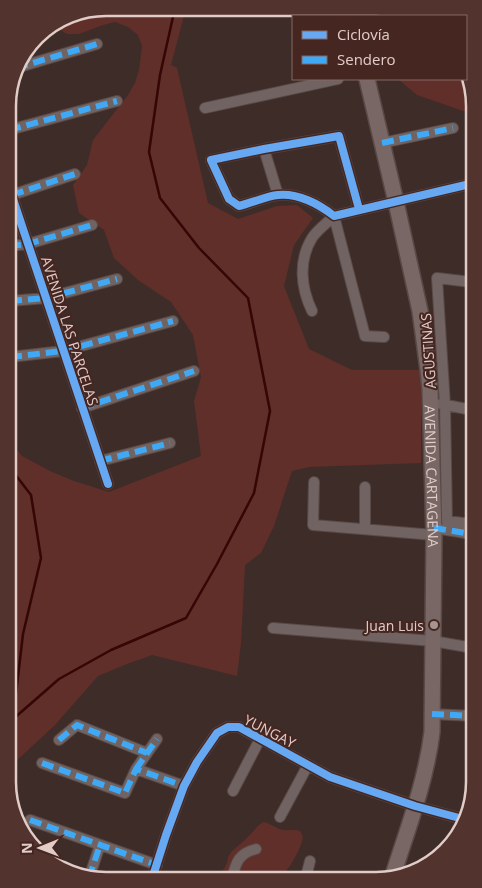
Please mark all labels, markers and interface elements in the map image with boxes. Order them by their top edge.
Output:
legend [292,15,467,80]
text: Ciclovía [337,24,390,44]
text: Sendero [337,49,396,69]
street label: AVENIDA LAS PARCELAS [37,254,103,408]
street label: AGUSTINAS [416,313,440,389]
street label: AVENIDA CARTAGENA [421,405,444,548]
place label: Juan Luis [364,616,424,635]
marker: Juan Luis [428,619,440,631]
street label: YUNGAY [241,710,299,752]
north arrow [15,823,65,873]
text: N [17,842,36,854]

